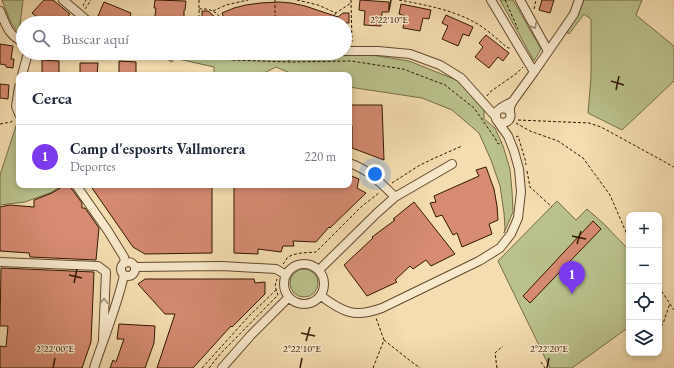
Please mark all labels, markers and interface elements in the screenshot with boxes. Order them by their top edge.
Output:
text: 2°22'10"E [370,13,408,26]
search box [16,16,352,60]
one-way arrow [530,22,537,29]
icon: search [30,27,52,49]
text: Buscar aquí [62,29,129,48]
text: Cerca [32,87,72,109]
text: Camp d'esposrts Vallmorera [70,139,245,158]
text: 1 [42,148,48,165]
text: 220 m [305,148,336,165]
text: Deportes [70,158,116,175]
your location [365,164,385,184]
map controls [626,212,662,356]
button: + [626,212,662,248]
button: − [626,248,662,284]
pin: 1 [559,261,585,294]
button: locate [626,284,662,320]
one-way arrow [100,298,109,304]
button: layers [626,320,662,356]
text: 2°22'00"E [36,342,74,355]
text: 2°22'10"E [283,342,321,355]
text: 2°22'20"E [530,342,568,355]

